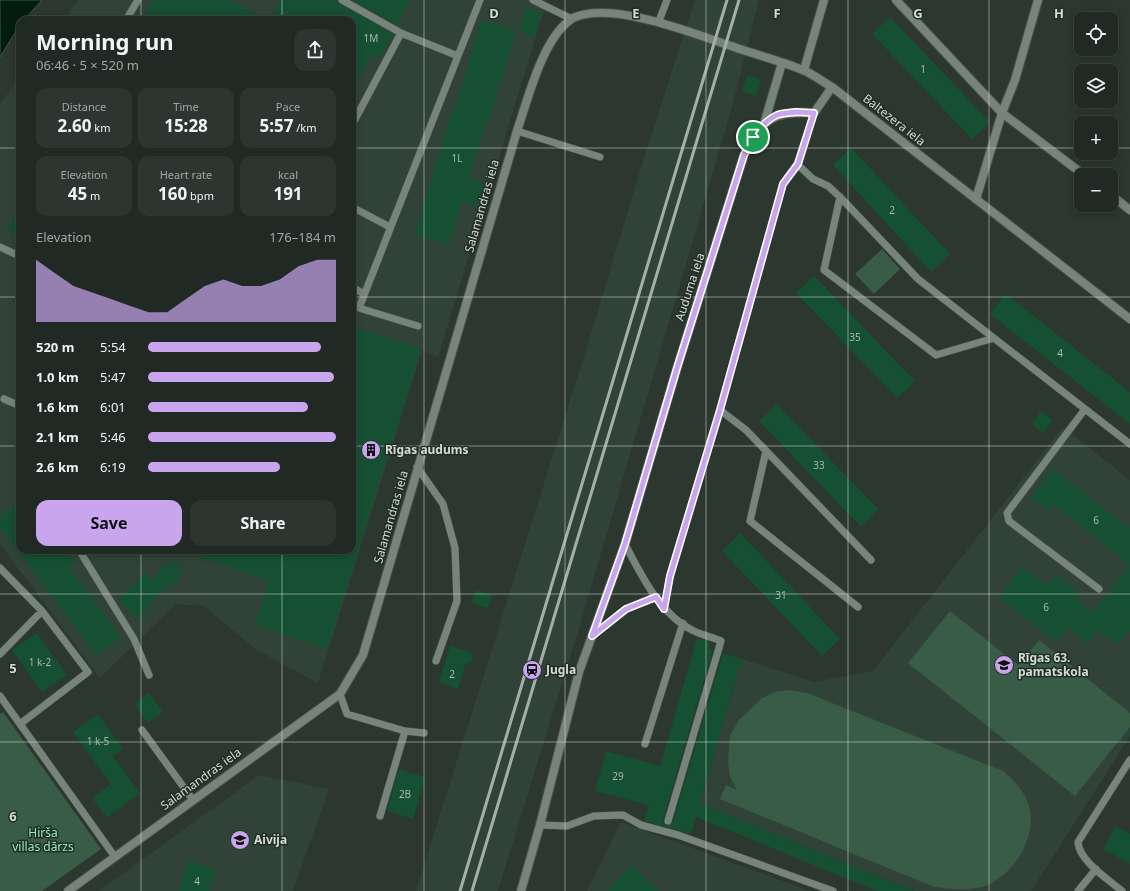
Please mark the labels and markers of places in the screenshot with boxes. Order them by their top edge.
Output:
pin [736,120,770,154]
building icon: Rīgas audums [360,439,382,461]
place label: Rīgas audums [385,441,468,458]
place label: Rīgas 63. pamatskola [1018,649,1089,680]
school or university icon: Rīgas 63. pamatskola [993,654,1015,676]
station icon: Jugla [521,659,543,681]
place label: Jugla [545,661,576,678]
school or university icon: Aivija [229,829,251,851]
place label: Aivija [254,831,287,848]

